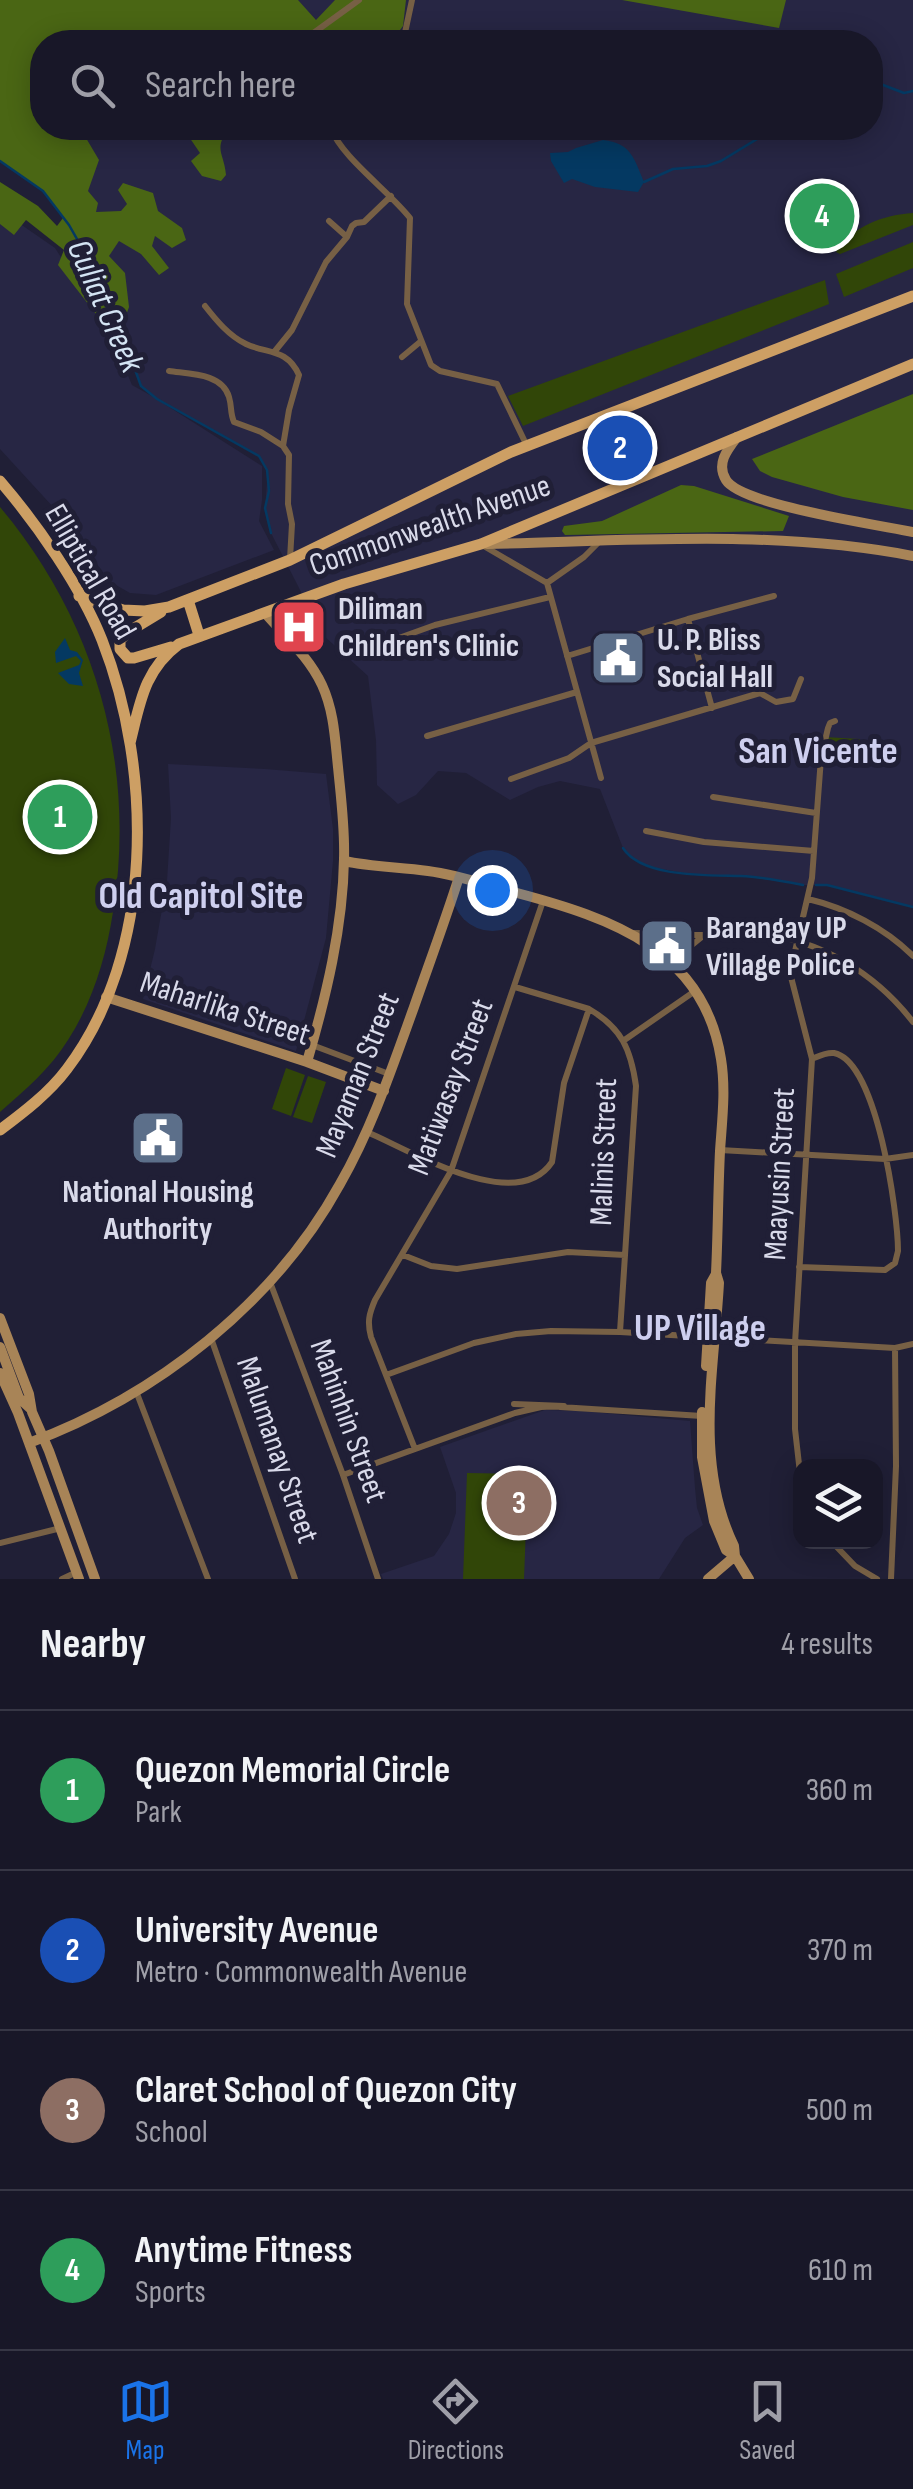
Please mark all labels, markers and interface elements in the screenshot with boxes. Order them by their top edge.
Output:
search box [30,30,883,140]
icon: search [65,58,120,113]
text: Search here [145,63,296,108]
pin: 4 [790,178,854,254]
water label: Culiat Creek [57,233,154,380]
pin: 2 [588,410,652,486]
street label: Commonwealth Avenue [304,466,556,586]
street label: Elliptical Road [36,497,144,647]
place label: Diliman Children's Clinic [338,590,519,666]
hospital icon: Diliman Children's Clinic [269,597,329,657]
place label: U. P. Bliss Social Hall [657,621,773,697]
public building icon: U. P. Bliss Social Hall [588,628,648,688]
district label: San Vicente [738,729,898,774]
pin: 1 [28,780,92,854]
your location [467,865,518,916]
district label: Old Capitol Site [99,874,303,919]
place label: Barangay UP Village Police [706,909,855,985]
public building icon: Barangay UP Village Police [637,916,697,976]
street label: Maharlika Street [135,963,315,1055]
street label: Mayaman Street [307,987,409,1163]
street label: Matiwasay Street [400,994,502,1180]
street label: Malinis Street [582,1078,626,1226]
street label: Maayusin Street [756,1087,804,1261]
public building icon: National Housing Authority [128,1108,188,1168]
place label: National Housing Authority [62,1173,254,1249]
district label: UP Village [634,1306,766,1351]
street label: Mahinhin Street [300,1334,396,1508]
street label: Malumanay Street [227,1352,327,1548]
map controls [793,1459,883,1549]
button: layers [793,1459,883,1549]
pin: 3 [486,1466,552,1540]
text: Nearby [40,1619,146,1670]
text: 4 results [781,1625,873,1664]
text: Quezon Memorial Circle [135,1748,450,1793]
text: 1 [66,1771,79,1810]
text: 360 m [806,1771,873,1810]
text: Park [135,1793,182,1832]
text: University Avenue [135,1908,378,1953]
text: 2 [65,1931,80,1970]
text: 370 m [807,1931,873,1970]
text: Metro · Commonwealth Avenue [135,1953,467,1992]
text: Claret School of Quezon City [135,2068,517,2113]
text: 3 [65,2091,80,2130]
text: 500 m [806,2091,873,2130]
text: School [135,2113,208,2152]
text: Anytime Fitness [135,2228,352,2273]
text: 4 [65,2251,80,2290]
text: 610 m [808,2251,873,2290]
text: Sports [135,2273,206,2312]
tab: Map [118,2374,173,2467]
tab: Directions [408,2374,504,2467]
tab: Saved [739,2374,795,2467]

